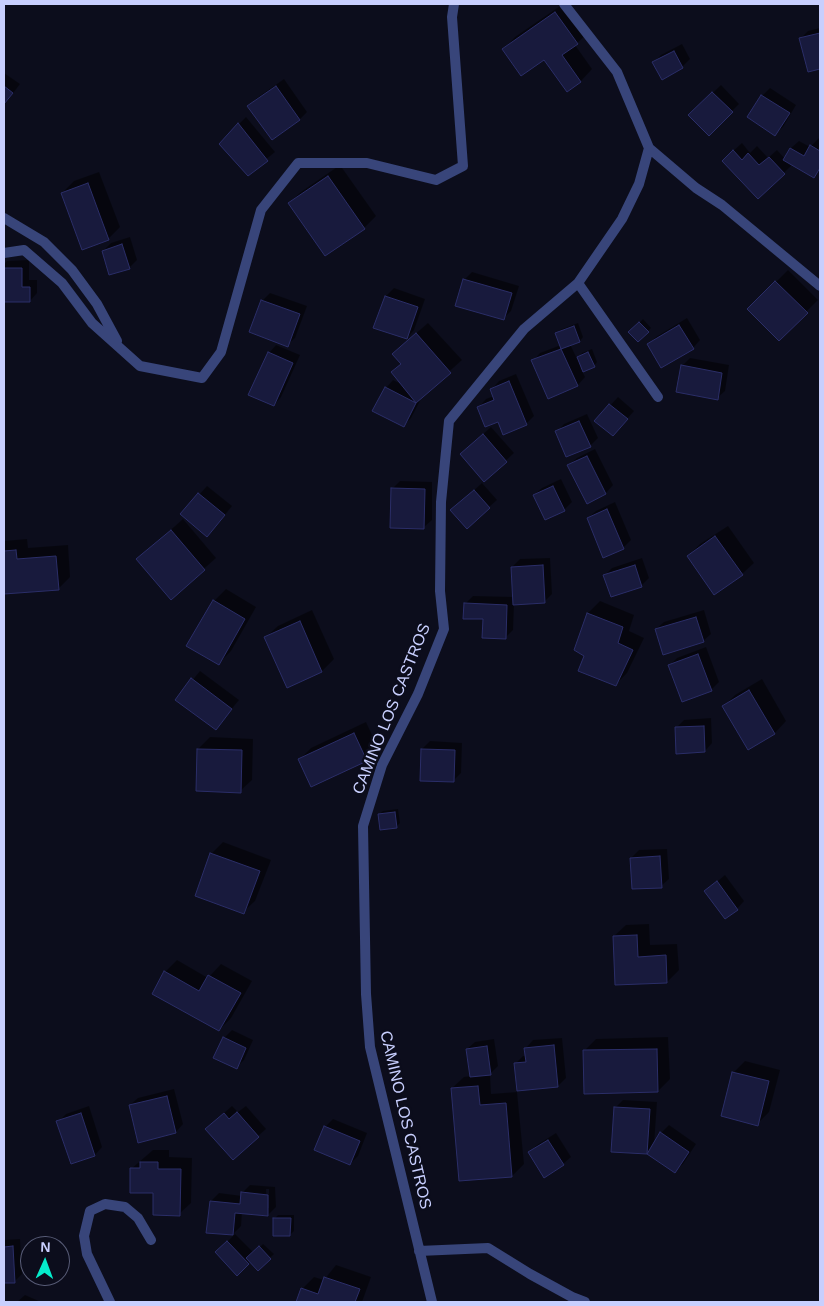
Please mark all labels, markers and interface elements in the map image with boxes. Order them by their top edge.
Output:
street label: CAMINO LOS CASTROS [349,621,435,797]
street label: CAMINO LOS CASTROS [375,1029,435,1211]
north arrow [20,1236,70,1286]
text: N [40,1239,51,1255]

